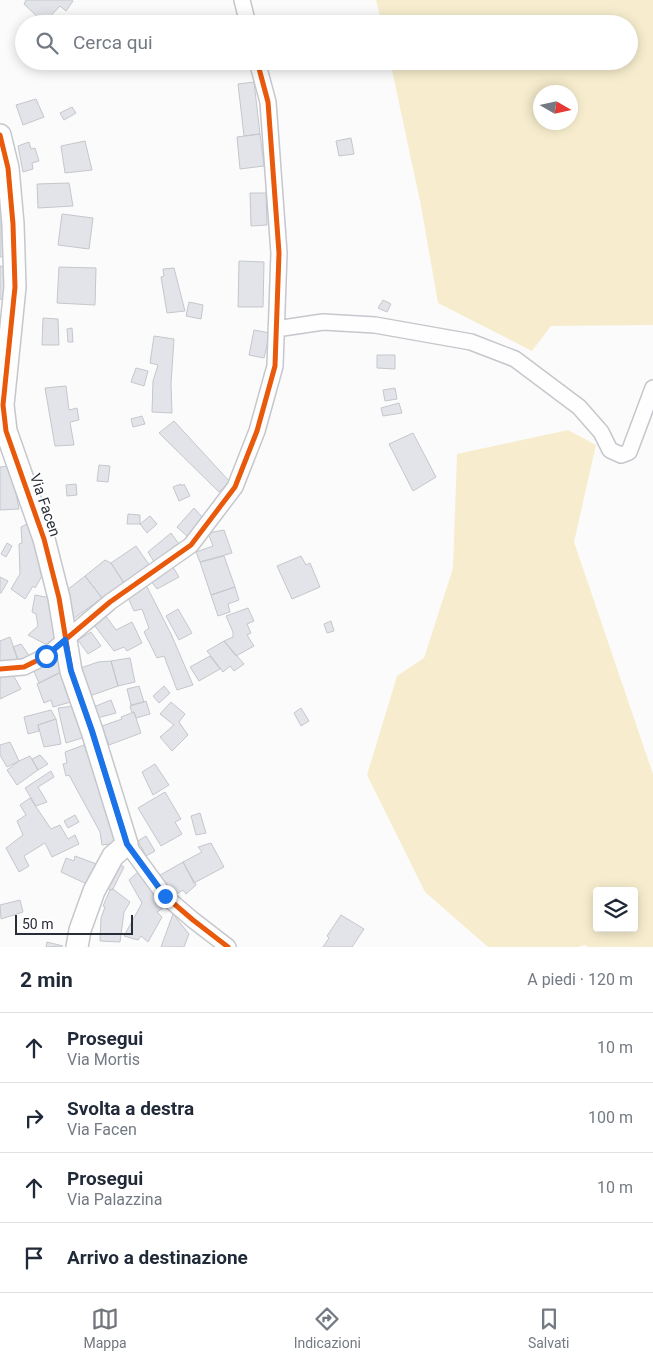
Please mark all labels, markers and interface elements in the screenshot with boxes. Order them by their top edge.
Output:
search box [15,15,638,70]
icon: search [33,29,61,57]
text: Cerca qui [73,31,153,54]
north arrow [533,85,578,130]
street label: Via Facen [26,471,64,539]
route start [35,645,58,668]
route end [154,885,177,908]
map controls [593,887,638,932]
button: layers [593,887,638,932]
scale bar [15,912,132,935]
text: 50 m [22,916,54,932]
text: 2 min [20,968,73,992]
text: A piedi · 120 m [527,970,633,989]
text: Prosegui [67,1027,143,1050]
icon: ahead [20,1034,48,1062]
text: 10 m [597,1038,633,1057]
text: Via Mortis [67,1050,140,1069]
text: Svolta a destra [67,1097,194,1120]
icon: right [20,1104,48,1132]
text: 100 m [588,1108,633,1127]
text: Via Facen [67,1120,137,1139]
text: Prosegui [67,1167,143,1190]
icon: ahead [20,1174,48,1202]
text: 10 m [597,1178,633,1197]
text: Via Palazzina [67,1190,162,1209]
icon: arrive [20,1244,48,1272]
text: Arrivo a destinazione [67,1246,248,1269]
tab: Mappa [83,1305,127,1351]
tab: Indicazioni [294,1305,361,1351]
tab: Salvati [528,1305,570,1351]

